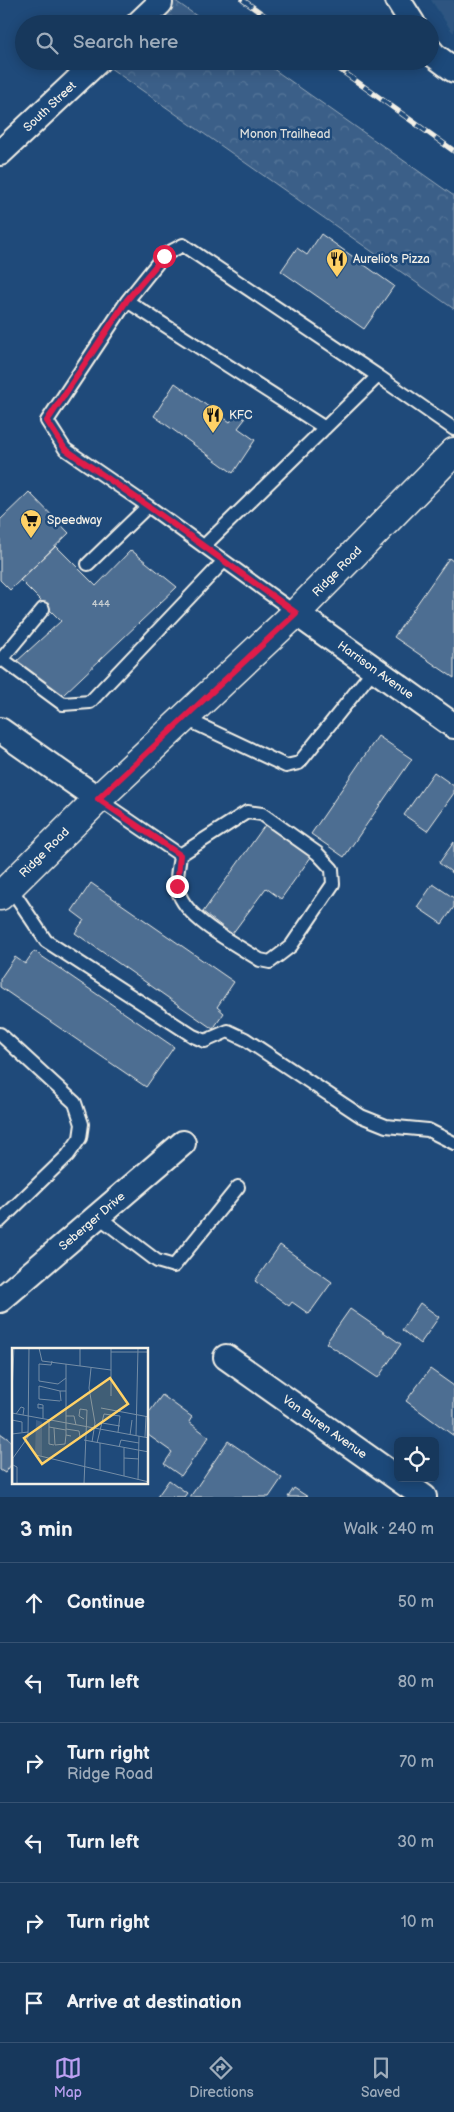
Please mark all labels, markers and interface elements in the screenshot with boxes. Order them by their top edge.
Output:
search box [15,15,439,70]
icon: search [33,29,61,57]
text: Search here [73,31,178,54]
street label: South Street [20,78,79,135]
park label: Monon Trailhead [240,127,331,142]
route start [153,245,176,268]
restaurant icon: Aurelio's Pizza [325,247,349,278]
place label: Aurelio's Pizza [353,252,430,267]
restaurant icon: KFC [201,403,225,434]
place label: KFC [229,408,253,423]
supermarket icon: Speedway [19,508,43,539]
place label: Speedway [47,513,103,528]
street label: Ridge Road [309,543,365,600]
house number: 444 [92,598,110,610]
street label: Harrison Avenue [335,638,417,702]
street label: Ridge Road [16,824,72,880]
route end [166,875,189,898]
street label: Seberger Drive [56,1189,128,1254]
inset map [12,1348,149,1484]
street label: Van Buren Avenue [280,1392,370,1462]
map controls [394,1437,439,1482]
button: locate [394,1437,439,1482]
text: 3 min [20,1517,73,1542]
text: Walk · 240 m [344,1520,434,1539]
icon: ahead [20,1589,48,1617]
text: Continue [67,1591,145,1614]
text: 50 m [398,1593,434,1612]
icon: left [20,1669,48,1697]
text: Turn left [67,1671,139,1694]
text: 80 m [398,1673,434,1692]
text: Turn right [67,1742,150,1765]
icon: right [20,1749,48,1777]
text: 70 m [399,1753,434,1772]
text: Ridge Road [67,1765,153,1784]
icon: left [20,1829,48,1857]
text: Turn left [67,1831,139,1854]
text: 30 m [397,1833,434,1852]
icon: right [20,1909,48,1937]
text: Turn right [67,1911,150,1934]
text: 10 m [401,1913,434,1932]
icon: arrive [20,1989,48,2017]
text: Arrive at destination [67,1991,242,2014]
tab: Map [54,2054,82,2101]
tab: Directions [189,2054,254,2101]
tab: Saved [361,2054,400,2101]

